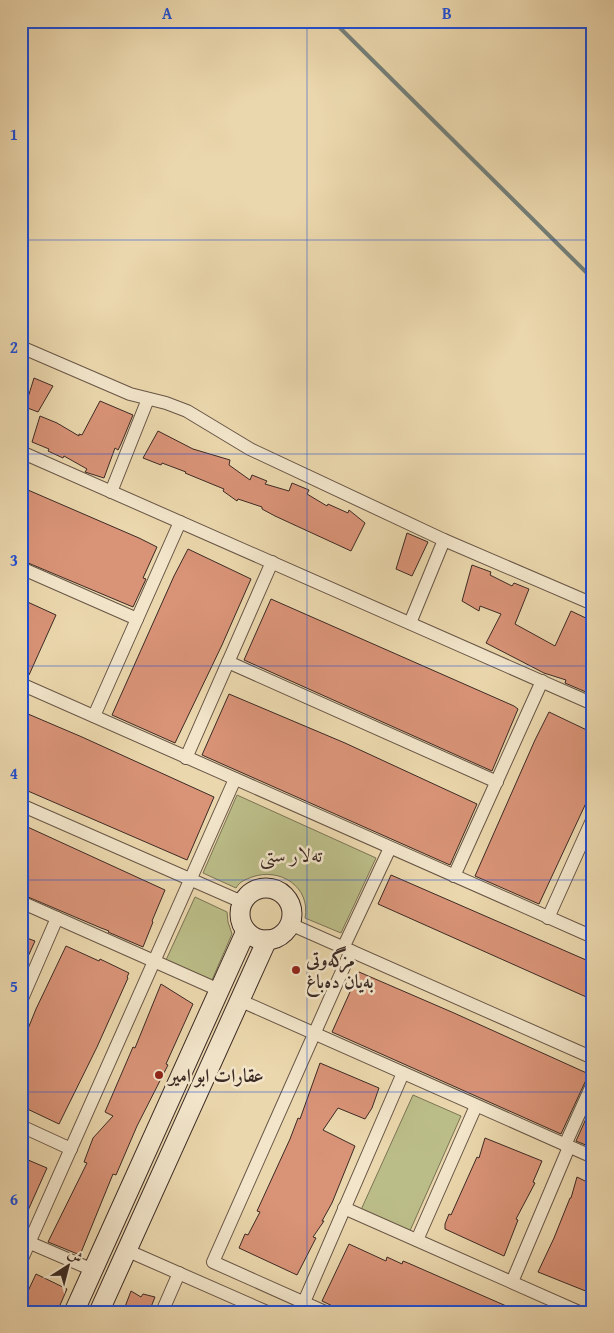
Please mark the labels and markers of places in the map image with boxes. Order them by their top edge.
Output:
place label: مزگەوتی بەیان دەباغ [305,945,374,997]
marker: مزگەوتی بەیان دەباغ [290,964,302,976]
place label: عقارات ابو امير [167,1061,264,1089]
marker: عقارات ابو امير [153,1069,165,1081]

